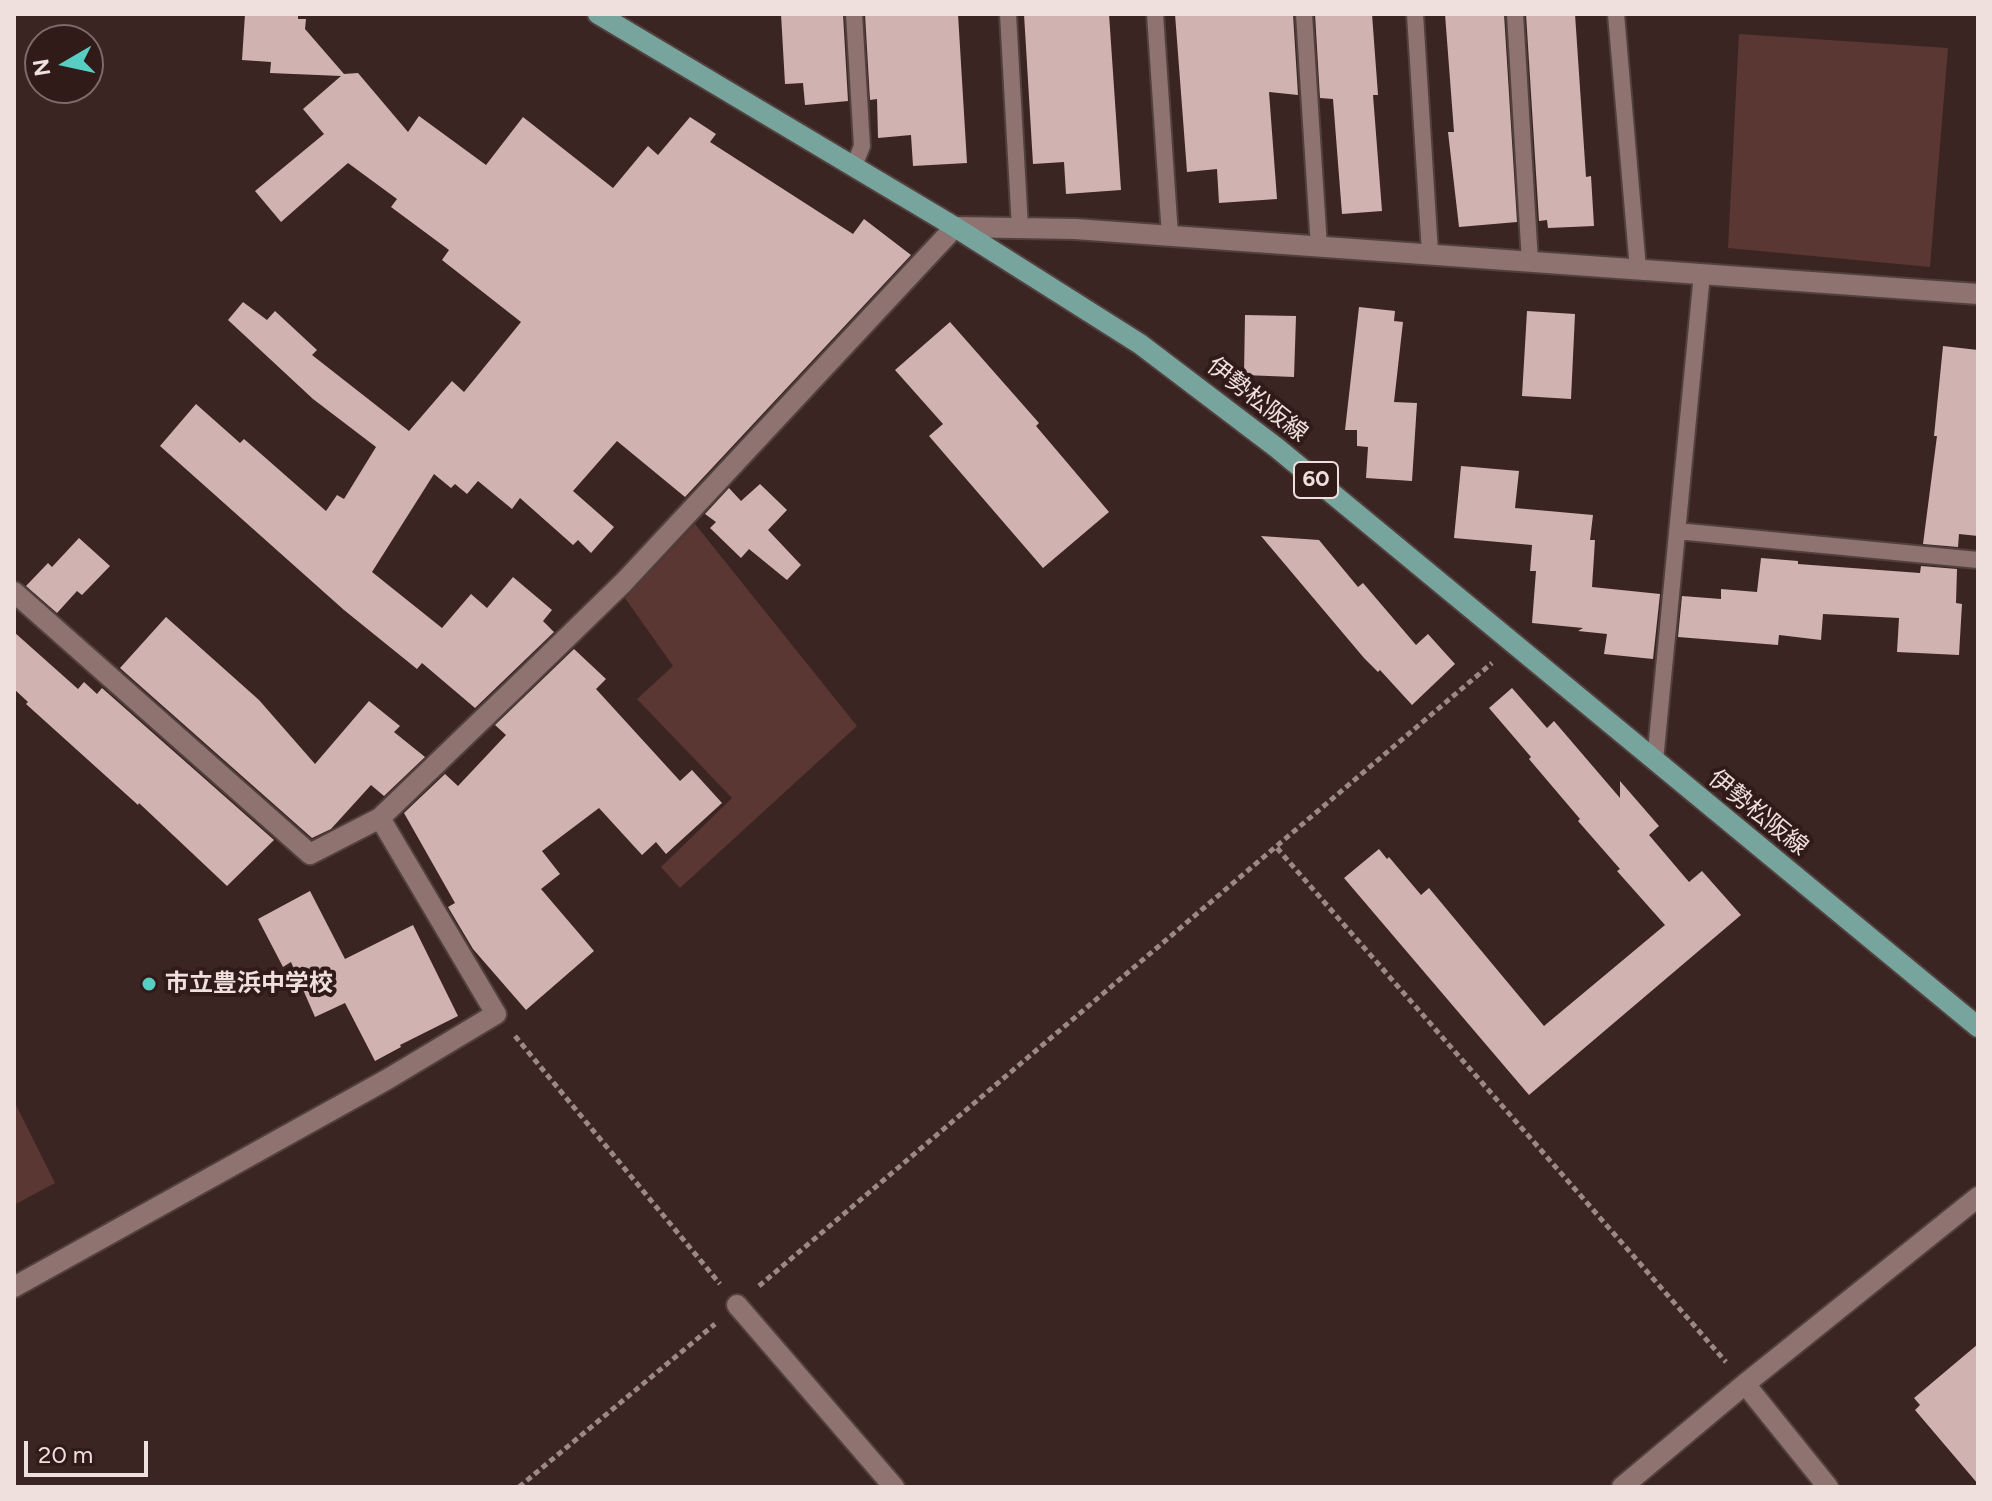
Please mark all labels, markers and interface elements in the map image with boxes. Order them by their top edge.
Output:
north arrow [24,24,104,104]
text: N [27,57,56,78]
street label: 伊勢松阪線 [1201,352,1313,448]
road number: 60 [1294,462,1338,498]
street label: 伊勢松阪線 [1702,764,1814,862]
place label: 市立豊浜中学校 [165,970,333,998]
marker: 市立豊浜中学校 [140,975,158,993]
scale bar [28,1425,152,1475]
text: 20 m [38,1440,93,1469]

